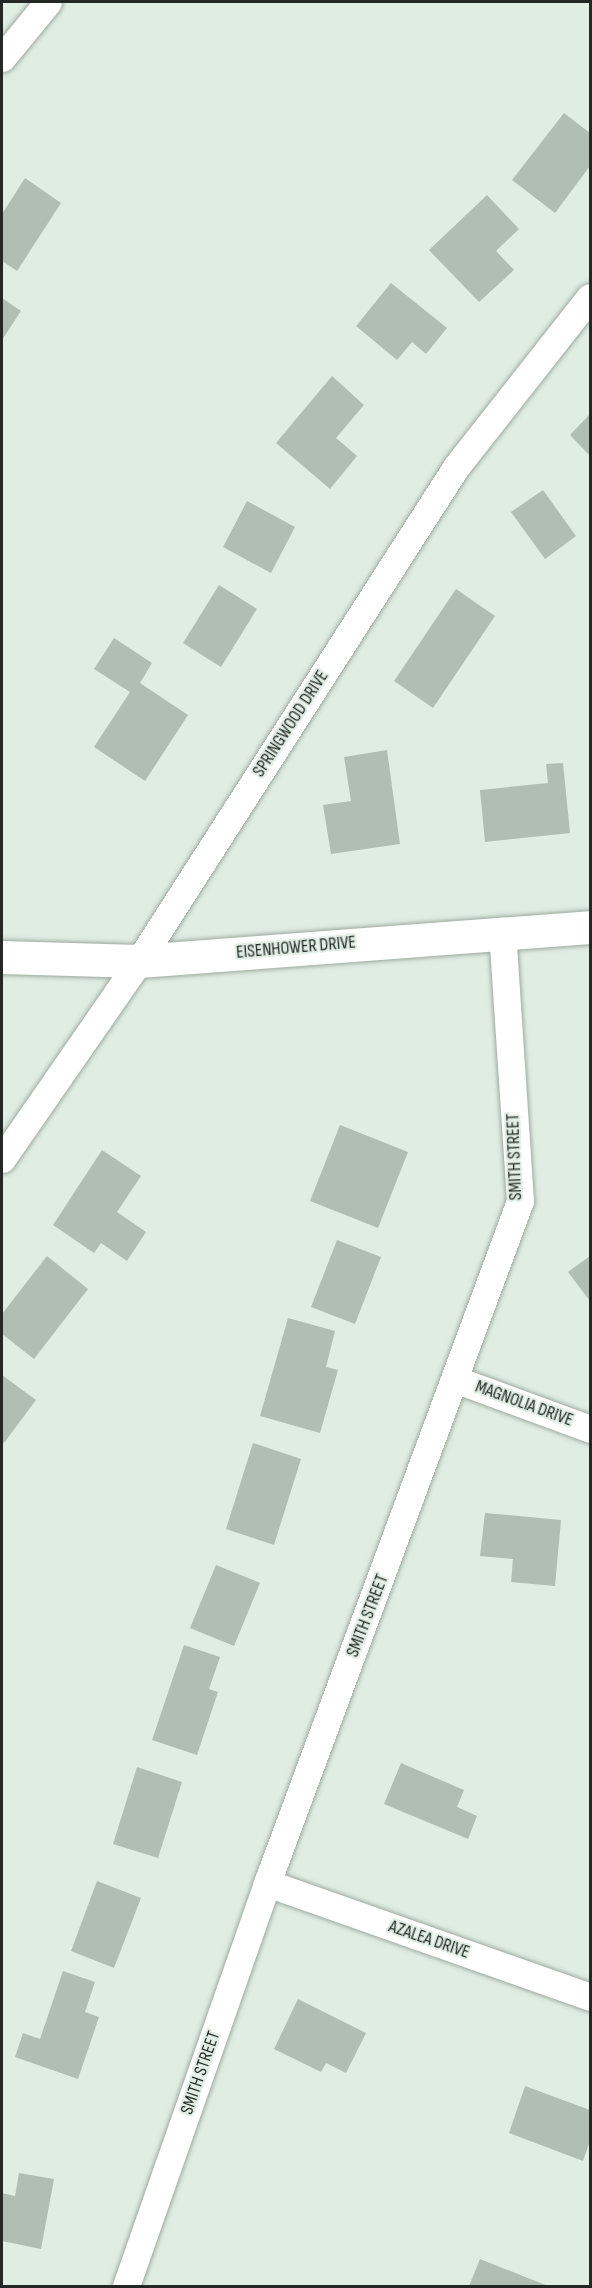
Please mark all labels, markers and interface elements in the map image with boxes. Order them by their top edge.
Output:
street label: SPRINGWOOD DRIVE [249,667,333,781]
street label: EISENHOWER DRIVE [235,932,357,964]
street label: SMITH STREET [503,1113,527,1201]
street label: MAGNOLIA DRIVE [472,1376,576,1432]
street label: SMITH STREET [342,1572,394,1660]
street label: AZALEA DRIVE [386,1916,472,1964]
street label: SMITH STREET [177,2029,225,2117]

